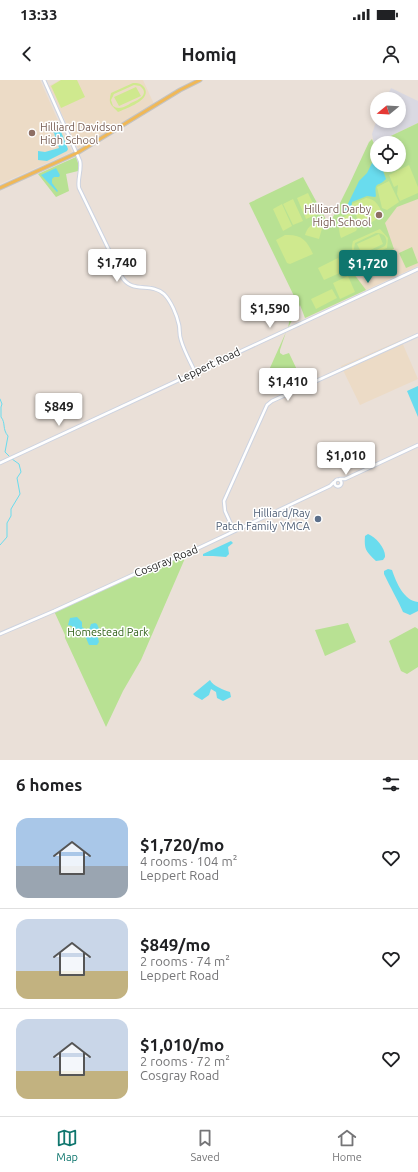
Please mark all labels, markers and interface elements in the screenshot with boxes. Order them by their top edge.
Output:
text: 13:33 [20,6,58,23]
icon: back [16,43,38,65]
icon: person [380,43,402,65]
text: Homiq [181,44,237,64]
north arrow [370,92,406,128]
map controls [370,92,406,172]
place label: Hilliard Davidson High School [40,121,123,146]
marker: Hilliard Davidson High School [27,128,37,138]
button: locate [370,136,406,172]
place label: Hilliard Darby High School [304,203,372,228]
marker: Hilliard Darby High School [374,210,384,220]
pin: $1,740 [84,249,150,283]
pin: $1,720 [335,250,401,284]
text: $1,740 [97,255,137,269]
text: $1,720 [348,256,388,270]
pin: $1,590 [237,295,303,329]
text: $1,590 [250,301,290,315]
street label: Leppert Road [176,345,242,385]
pin: $1,410 [255,368,321,402]
text: $1,410 [268,374,308,388]
pin: $849 [35,393,83,427]
text: $849 [44,399,74,413]
pin: $1,010 [313,442,379,476]
text: $1,010 [326,448,366,462]
place label: Hilliard/Ray Patch Family YMCA [216,507,311,532]
marker: Hilliard/Ray Patch Family YMCA [313,514,323,524]
street label: Cosgray Road [133,543,199,579]
park label: Homestead Park [67,626,149,638]
icon: filters [380,773,402,795]
text: 6 homes [16,775,82,794]
icon: home [48,834,96,882]
text: $1,720/mo [140,835,224,854]
icon: heart [380,847,402,869]
text: 4 rooms · 104 m² [140,854,237,868]
text: Leppert Road [140,868,219,882]
icon: home [48,935,96,983]
text: $849/mo [140,935,210,954]
icon: heart [380,948,402,970]
text: 2 rooms · 74 m² [140,954,230,968]
text: Leppert Road [140,968,219,982]
icon: home [48,1035,96,1083]
text: $1,010/mo [140,1035,224,1054]
icon: heart [380,1048,402,1070]
text: 2 rooms · 72 m² [140,1054,230,1068]
text: Cosgray Road [140,1068,219,1082]
tab: Map [56,1127,78,1163]
tab: Saved [191,1127,220,1163]
tab: Home [332,1127,362,1163]

